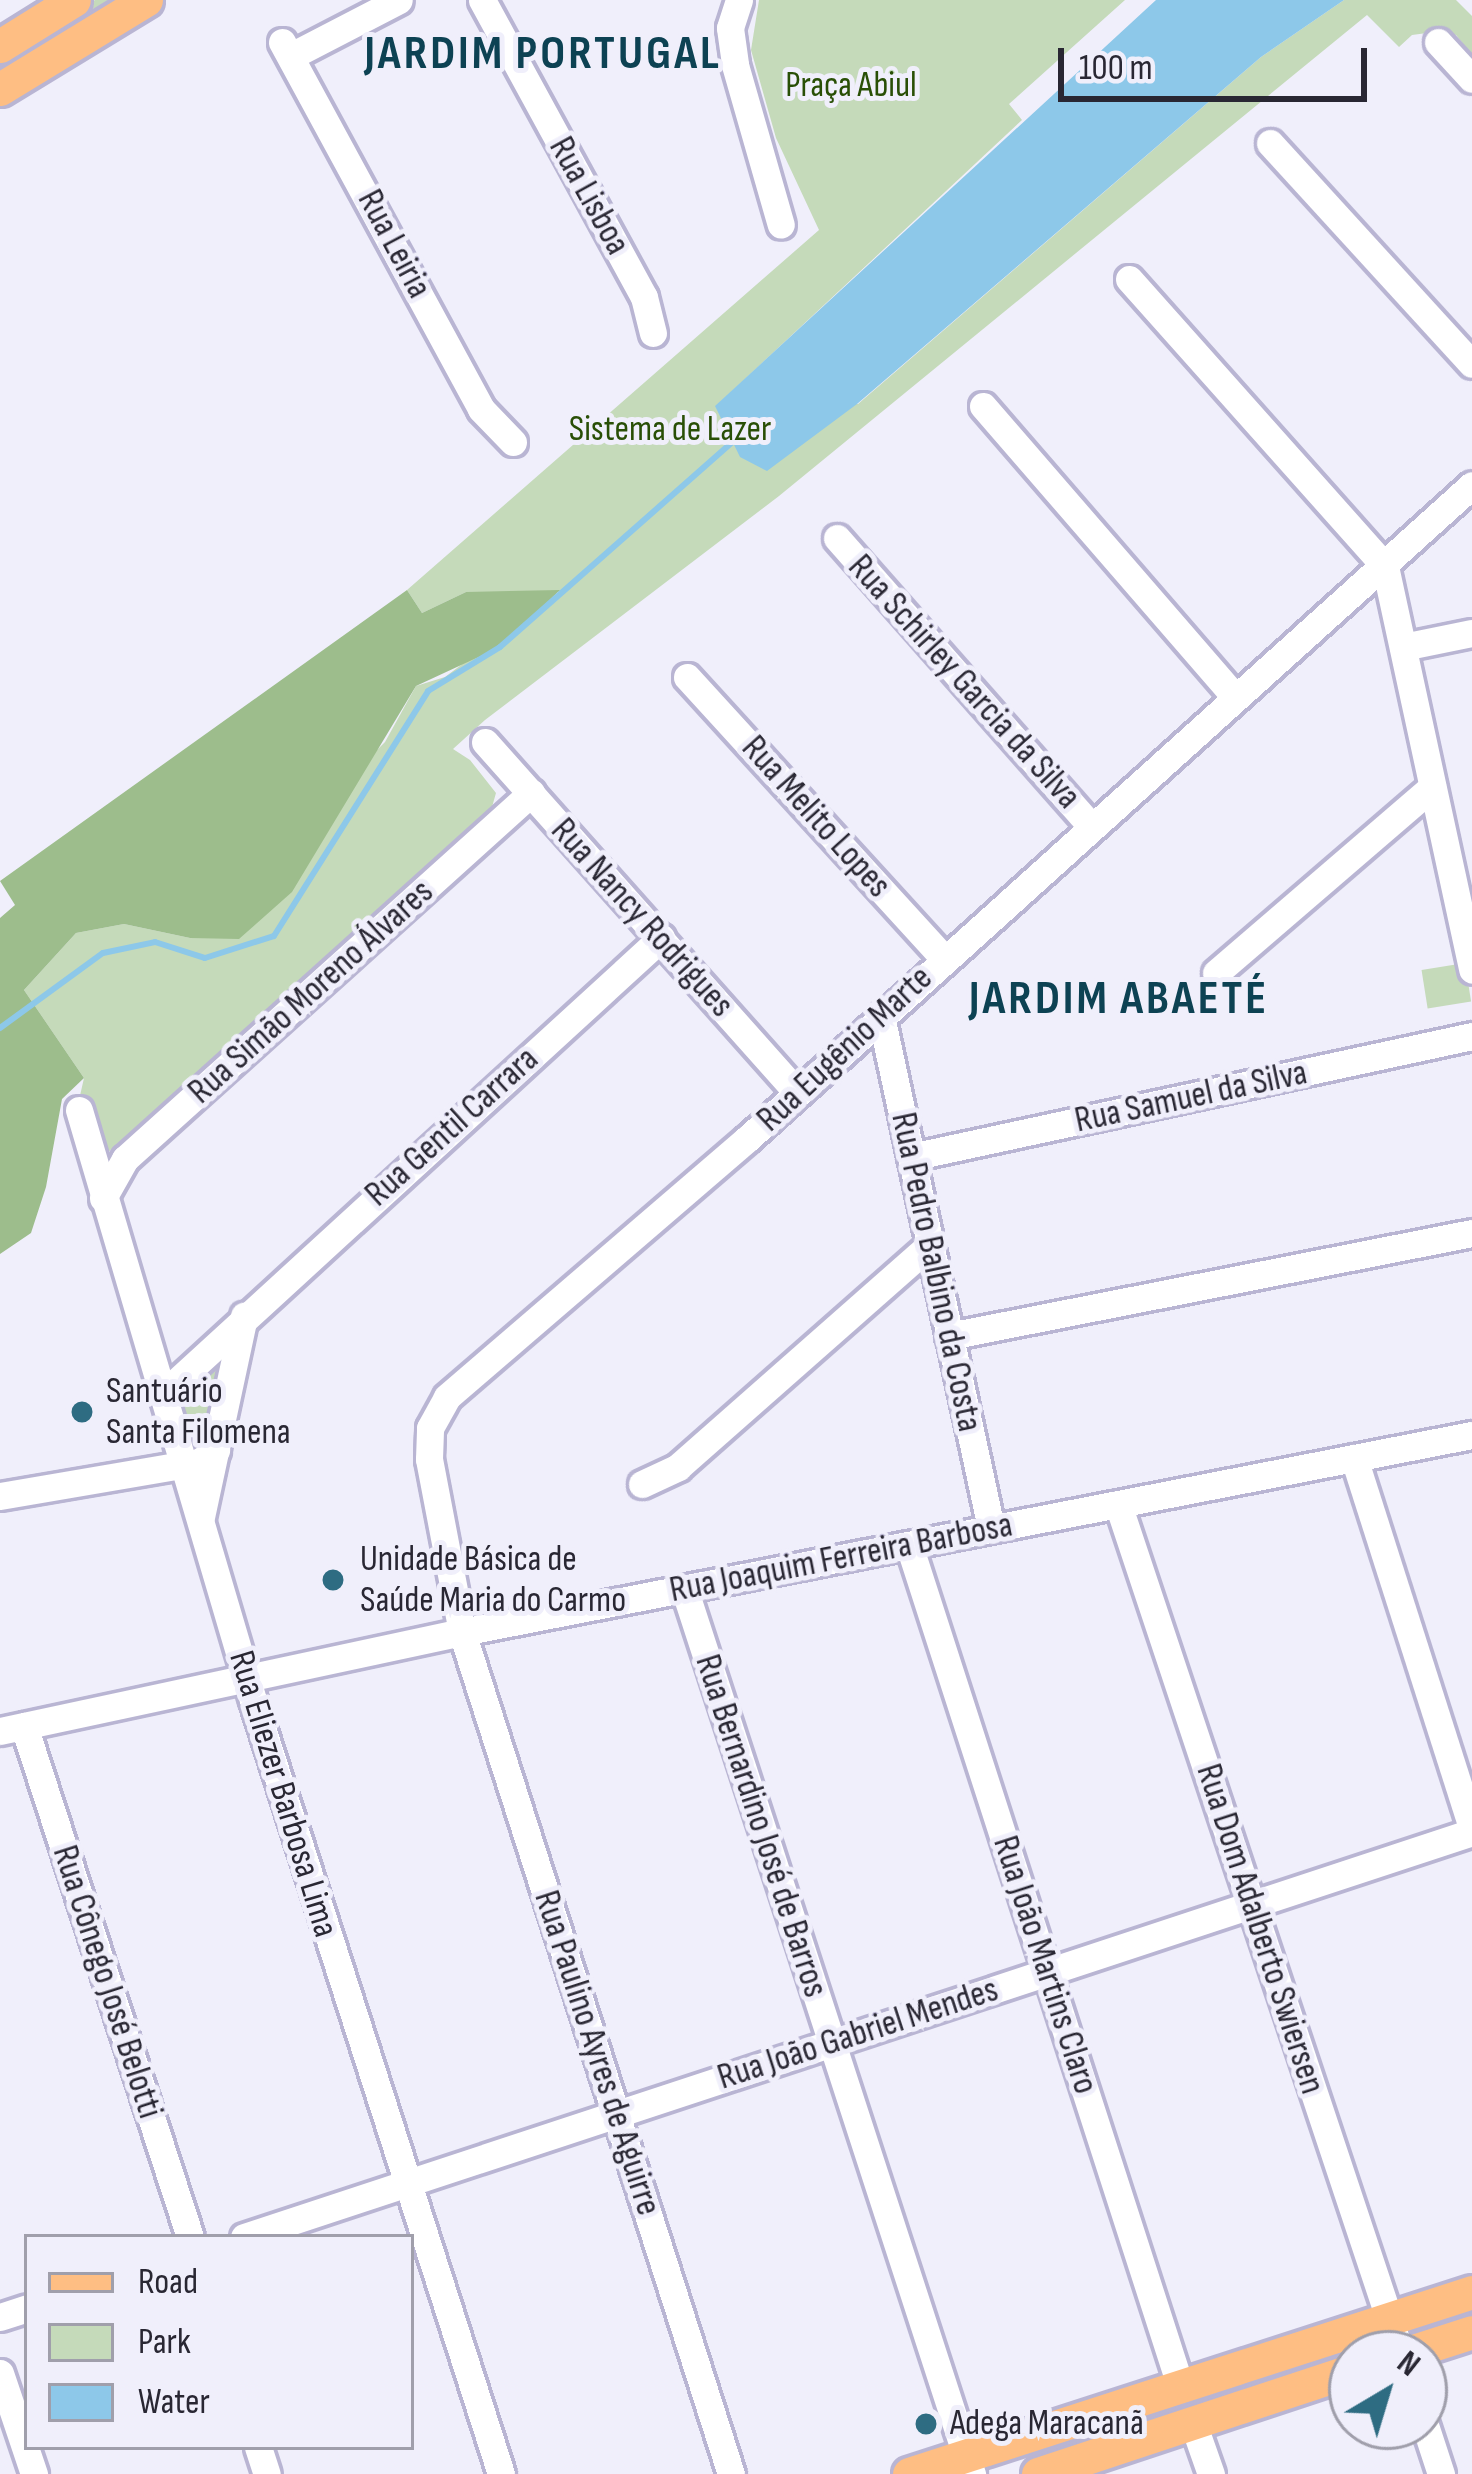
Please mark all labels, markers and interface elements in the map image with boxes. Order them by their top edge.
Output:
scale bar [1064,24,1373,98]
district label: JARDIM PORTUGAL [364,25,722,83]
text: 100 m [1079,47,1153,90]
park label: Praça Abiul [785,64,917,108]
street label: Rua Lisboa [539,130,639,262]
street label: Rua Leiria [348,183,440,305]
park label: Sistema de Lazer [569,408,771,452]
street label: Rua Schirley Garcia da Silva [839,546,1089,818]
street label: Rua Melito Lopes [732,727,900,907]
street label: Rua Nancy Rodrigues [541,810,743,1026]
street label: Rua Simão Moreno Álvares [180,871,442,1113]
street label: Rua Eugênio Marte [748,957,942,1141]
district label: JARDIM ABAETÉ [969,970,1269,1028]
street label: Rua Gentil Carrara [357,1038,547,1216]
street label: Rua Samuel da Silva [1071,1051,1311,1143]
street label: Rua Pedro Balbino da Costa [881,1109,991,1435]
place label: Santuário Santa Filomena [106,1369,291,1454]
marker: Santuário Santa Filomena [69,1399,95,1425]
street label: Rua Joaquim Ferreira Barbosa [666,1504,1016,1612]
place label: Unidade Básica de Saúde Maria do Carmo [360,1537,626,1622]
marker: Unidade Básica de Saúde Maria do Carmo [317,1564,349,1596]
street label: Rua Eliezer Barbosa Lima [219,1646,347,1942]
street label: Rua Bernardino José de Barros [685,1649,837,2003]
street label: Rua Dom Adalberto Swiersen [1186,1759,1334,2099]
street label: Rua João Martins Claro [983,1831,1107,2099]
street label: Rua Cônego José Belotti [43,1840,171,2124]
street label: Rua Paulino Ayres de Aguirre [524,1885,670,2221]
street label: Rua João Gabriel Mendes [712,1968,1004,2100]
legend [24,2234,414,2450]
text: Road [138,2261,198,2304]
text: Park [138,2321,191,2364]
north arrow [1328,2330,1448,2450]
text: N [1389,2343,1428,2385]
text: Water [138,2381,210,2424]
place label: Adega Maracanã [950,2402,1144,2446]
marker: Adega Maracanã [913,2411,939,2437]

